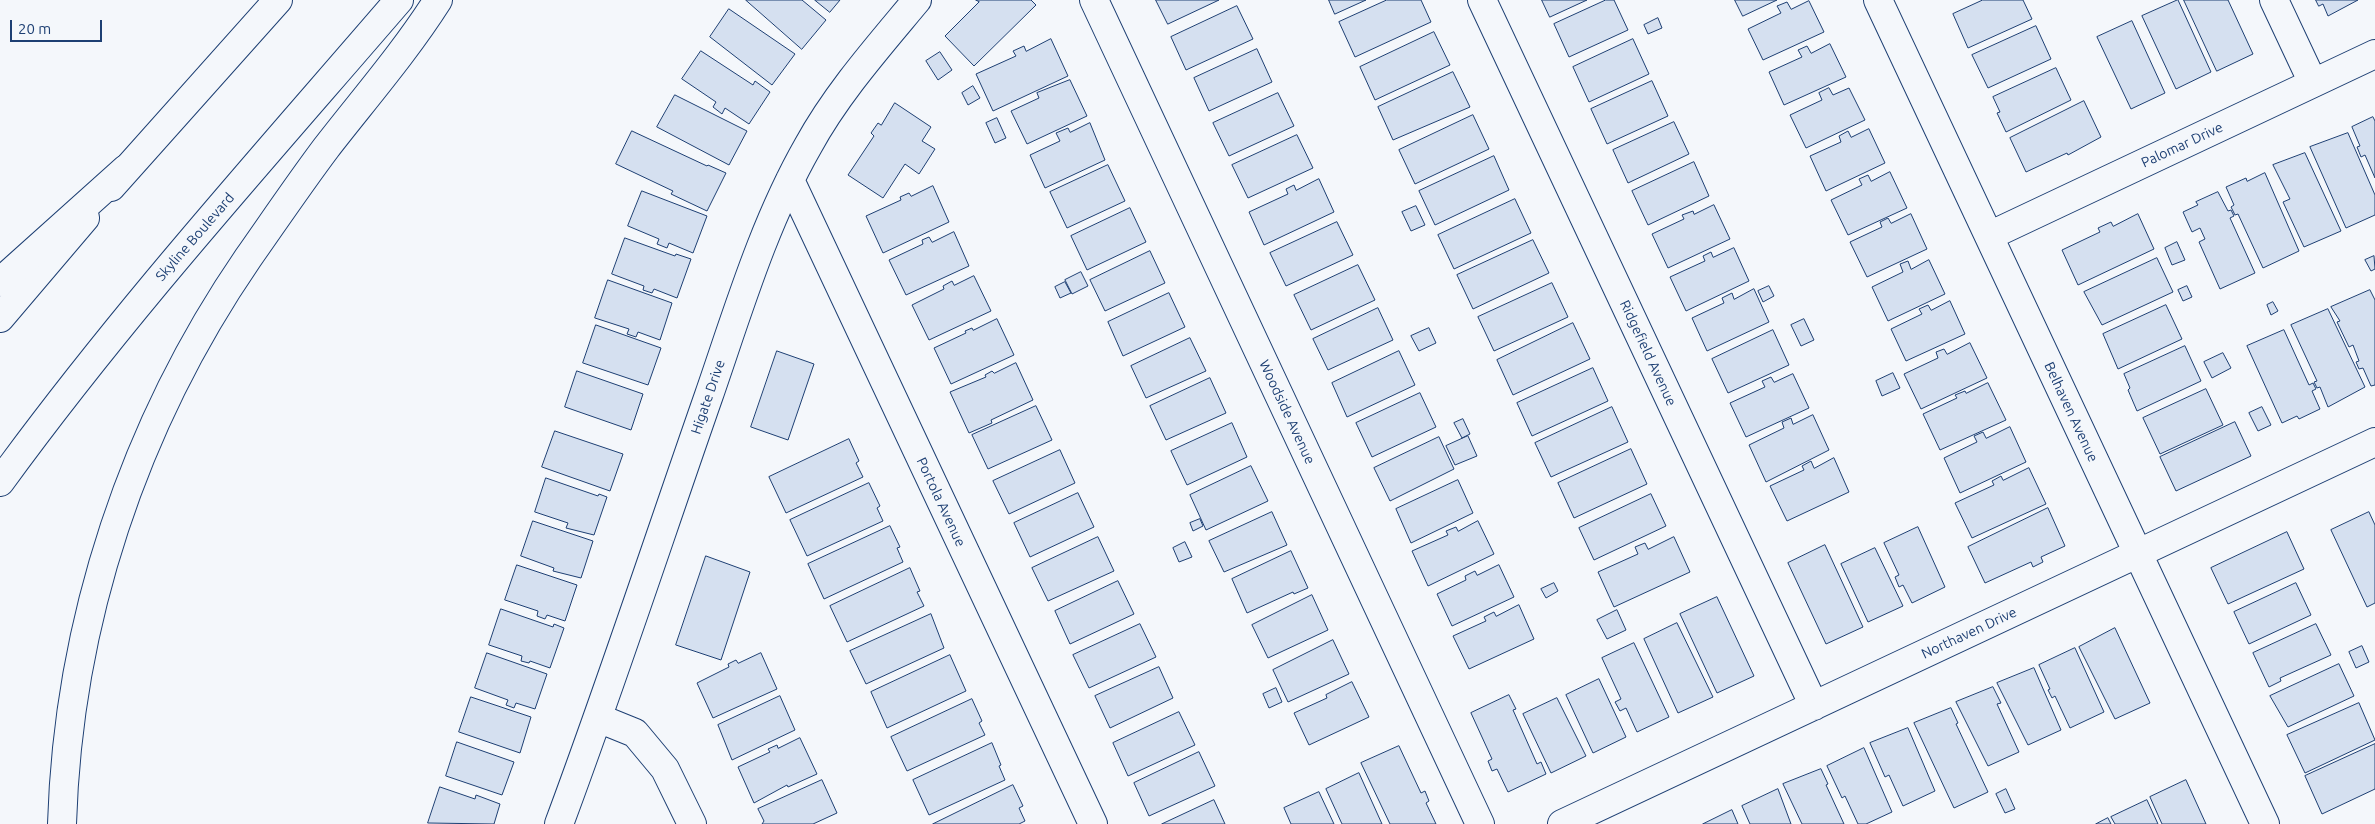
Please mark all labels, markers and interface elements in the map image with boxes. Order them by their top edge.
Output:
scale bar [12,10,105,42]
text: 20 m [18,20,51,37]
street label: Palomar Drive [2138,119,2226,171]
street label: Skyline Boulevard [152,190,238,284]
street label: Ridgefield Avenue [1616,297,1680,409]
street label: Higate Drive [687,357,729,437]
street label: Woodside Avenue [1255,357,1319,467]
street label: Belhaven Avenue [2040,359,2102,465]
street label: Portola Avenue [913,455,969,549]
street label: Northaven Drive [1919,604,2019,662]

